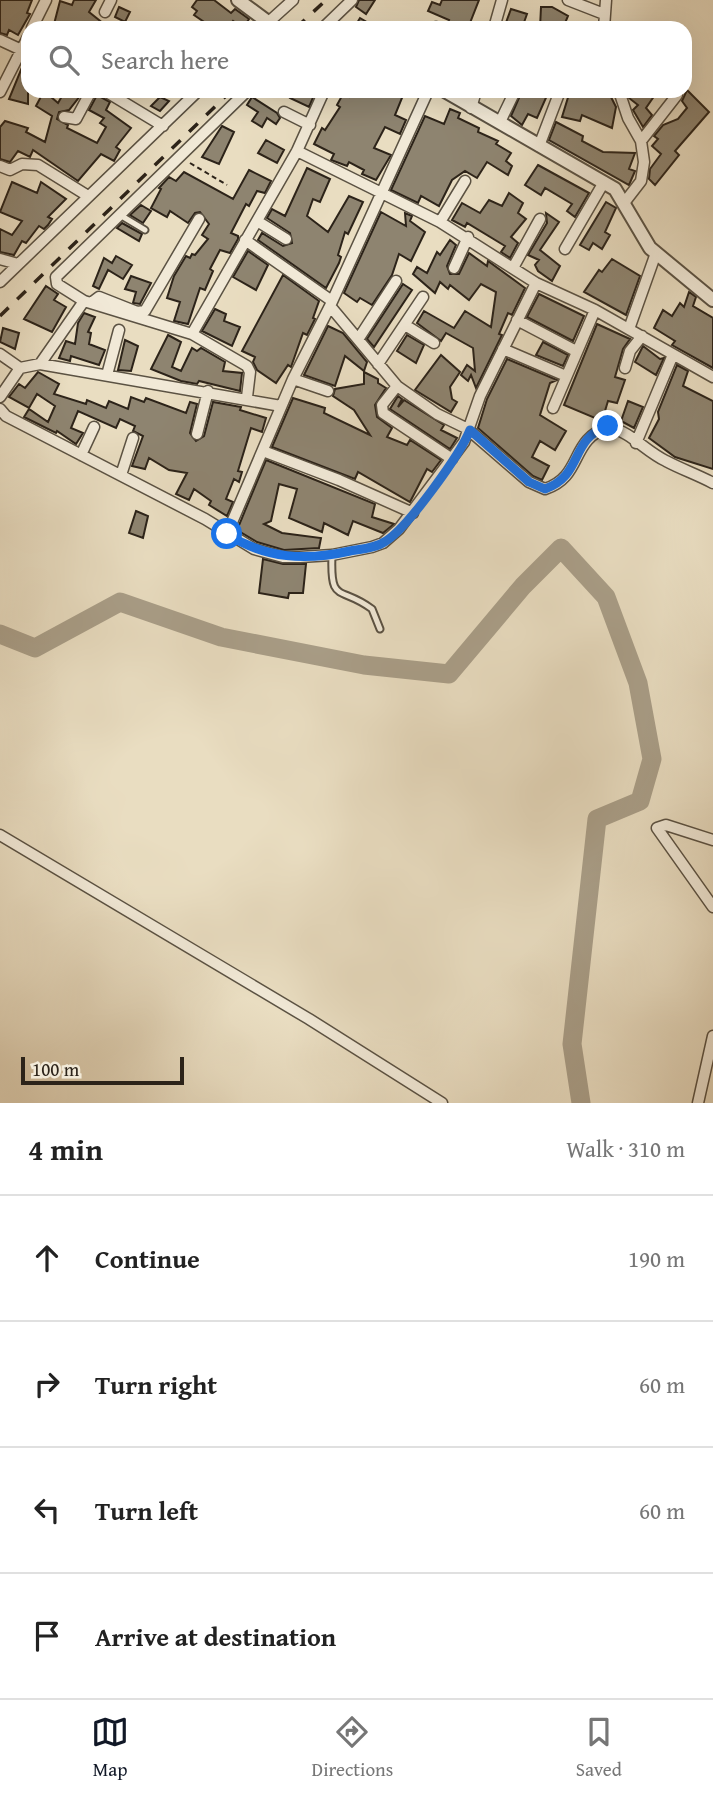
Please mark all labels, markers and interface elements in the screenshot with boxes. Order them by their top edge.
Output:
search box [21,21,692,98]
text: Search here [101,40,229,79]
icon: search [45,41,83,79]
route end [592,410,623,441]
route start [211,518,242,549]
scale bar [21,1054,184,1086]
text: 100 m [32,1055,79,1083]
text: 4 min [28,1127,103,1171]
text: Walk · 310 m [566,1132,685,1165]
icon: ahead [28,1239,66,1277]
text: Continue [95,1239,200,1278]
text: 190 m [628,1242,685,1275]
icon: right [28,1365,66,1403]
text: Turn right [95,1365,217,1404]
text: 60 m [639,1368,685,1401]
icon: left [28,1491,66,1529]
text: Turn left [95,1491,198,1530]
text: 60 m [639,1494,685,1527]
icon: arrive [28,1617,66,1655]
text: Arrive at destination [95,1617,336,1656]
tab: Map [91,1713,129,1783]
tab: Directions [312,1713,393,1783]
tab: Saved [576,1713,622,1783]

